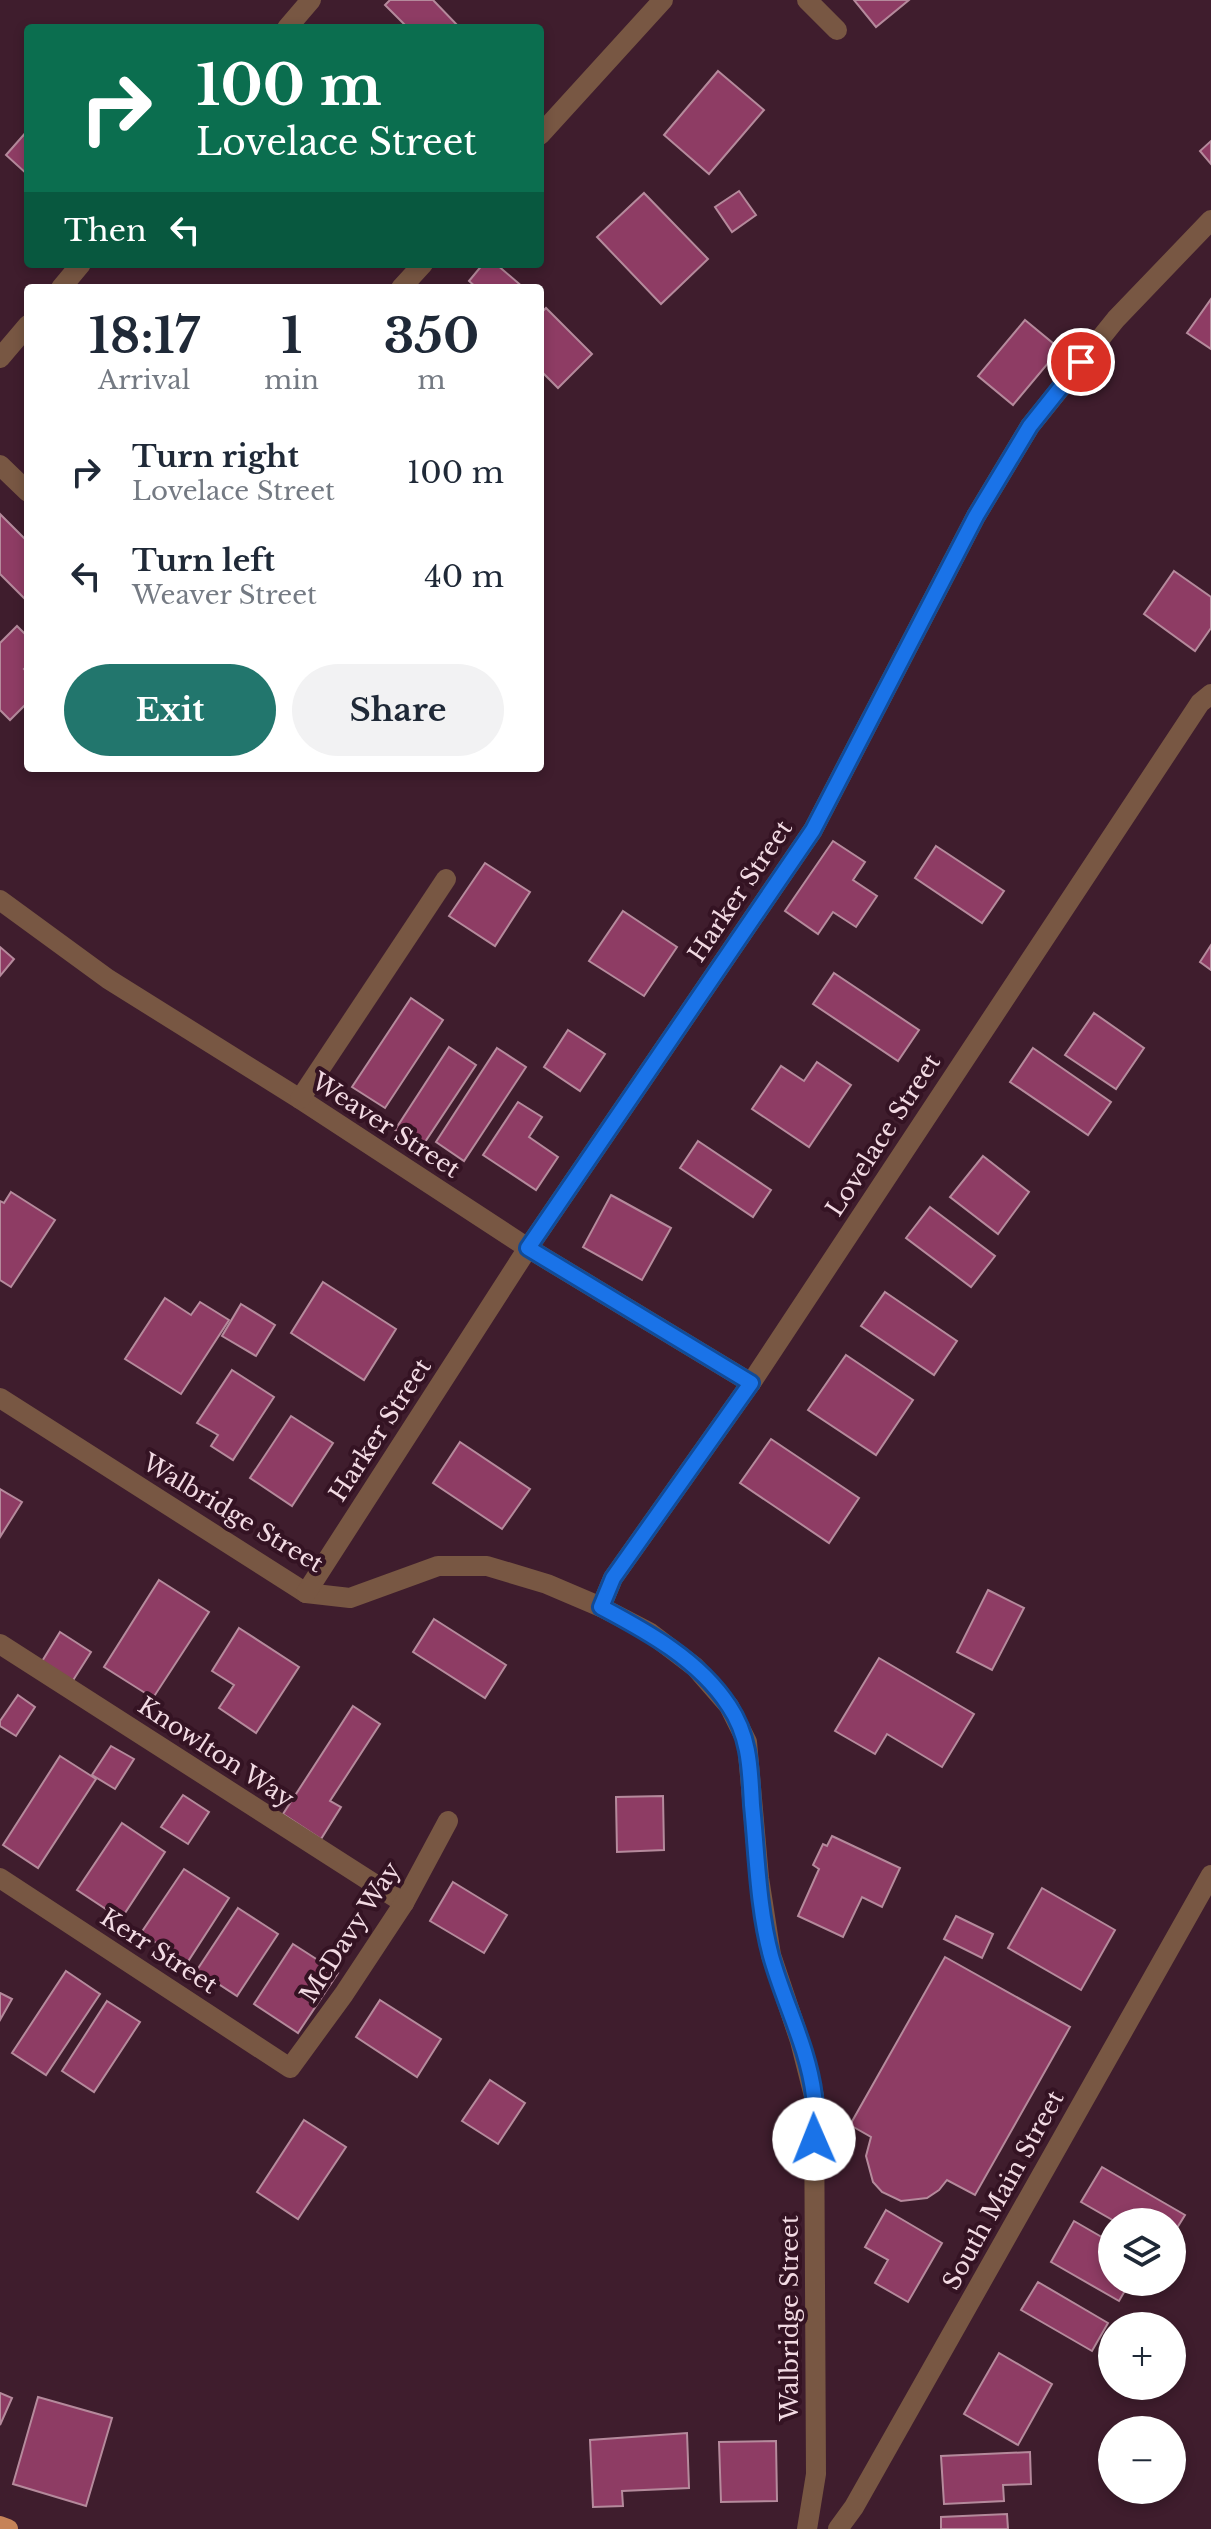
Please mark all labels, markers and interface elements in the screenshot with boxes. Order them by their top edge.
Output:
text: 100 m [196,51,382,120]
icon: right [64,56,168,160]
text: Lovelace Street [196,120,477,165]
icon: left [163,208,207,252]
text: Then [64,212,147,249]
text: 18:17 [89,306,200,366]
text: 1 [281,306,302,366]
text: 350 [384,306,479,366]
pin [1047,328,1115,396]
icon: arrive [1059,340,1103,384]
text: Arrival [98,364,190,396]
text: min [264,364,319,396]
text: m [418,364,445,396]
text: Turn right [132,438,299,475]
icon: right [64,450,108,494]
text: 100 m [407,454,504,491]
text: Lovelace Street [132,475,335,507]
text: Turn left [132,542,275,579]
icon: left [64,554,108,598]
text: 40 m [424,558,504,595]
text: Weaver Street [132,579,317,611]
button: Exit [64,664,276,756]
button: Share [292,664,504,756]
street label: Harker Street [682,815,798,967]
street label: Lovelace Street [820,1049,946,1221]
street label: Weaver Street [306,1066,465,1184]
street label: Harker Street [323,1353,437,1507]
street label: Walbridge Street [136,1447,329,1578]
street label: Knowlton Way [133,1691,300,1814]
street label: McDavy Way [294,1856,407,2008]
street label: Kerr Street [95,1903,223,1999]
street label: South Main Street [936,2085,1070,2295]
position arrow [772,2097,856,2181]
map controls [1098,2208,1186,2504]
button: layers [1098,2208,1186,2296]
street label: Walbridge Street [775,2215,804,2422]
button: + [1098,2312,1186,2400]
button: − [1098,2416,1186,2504]

